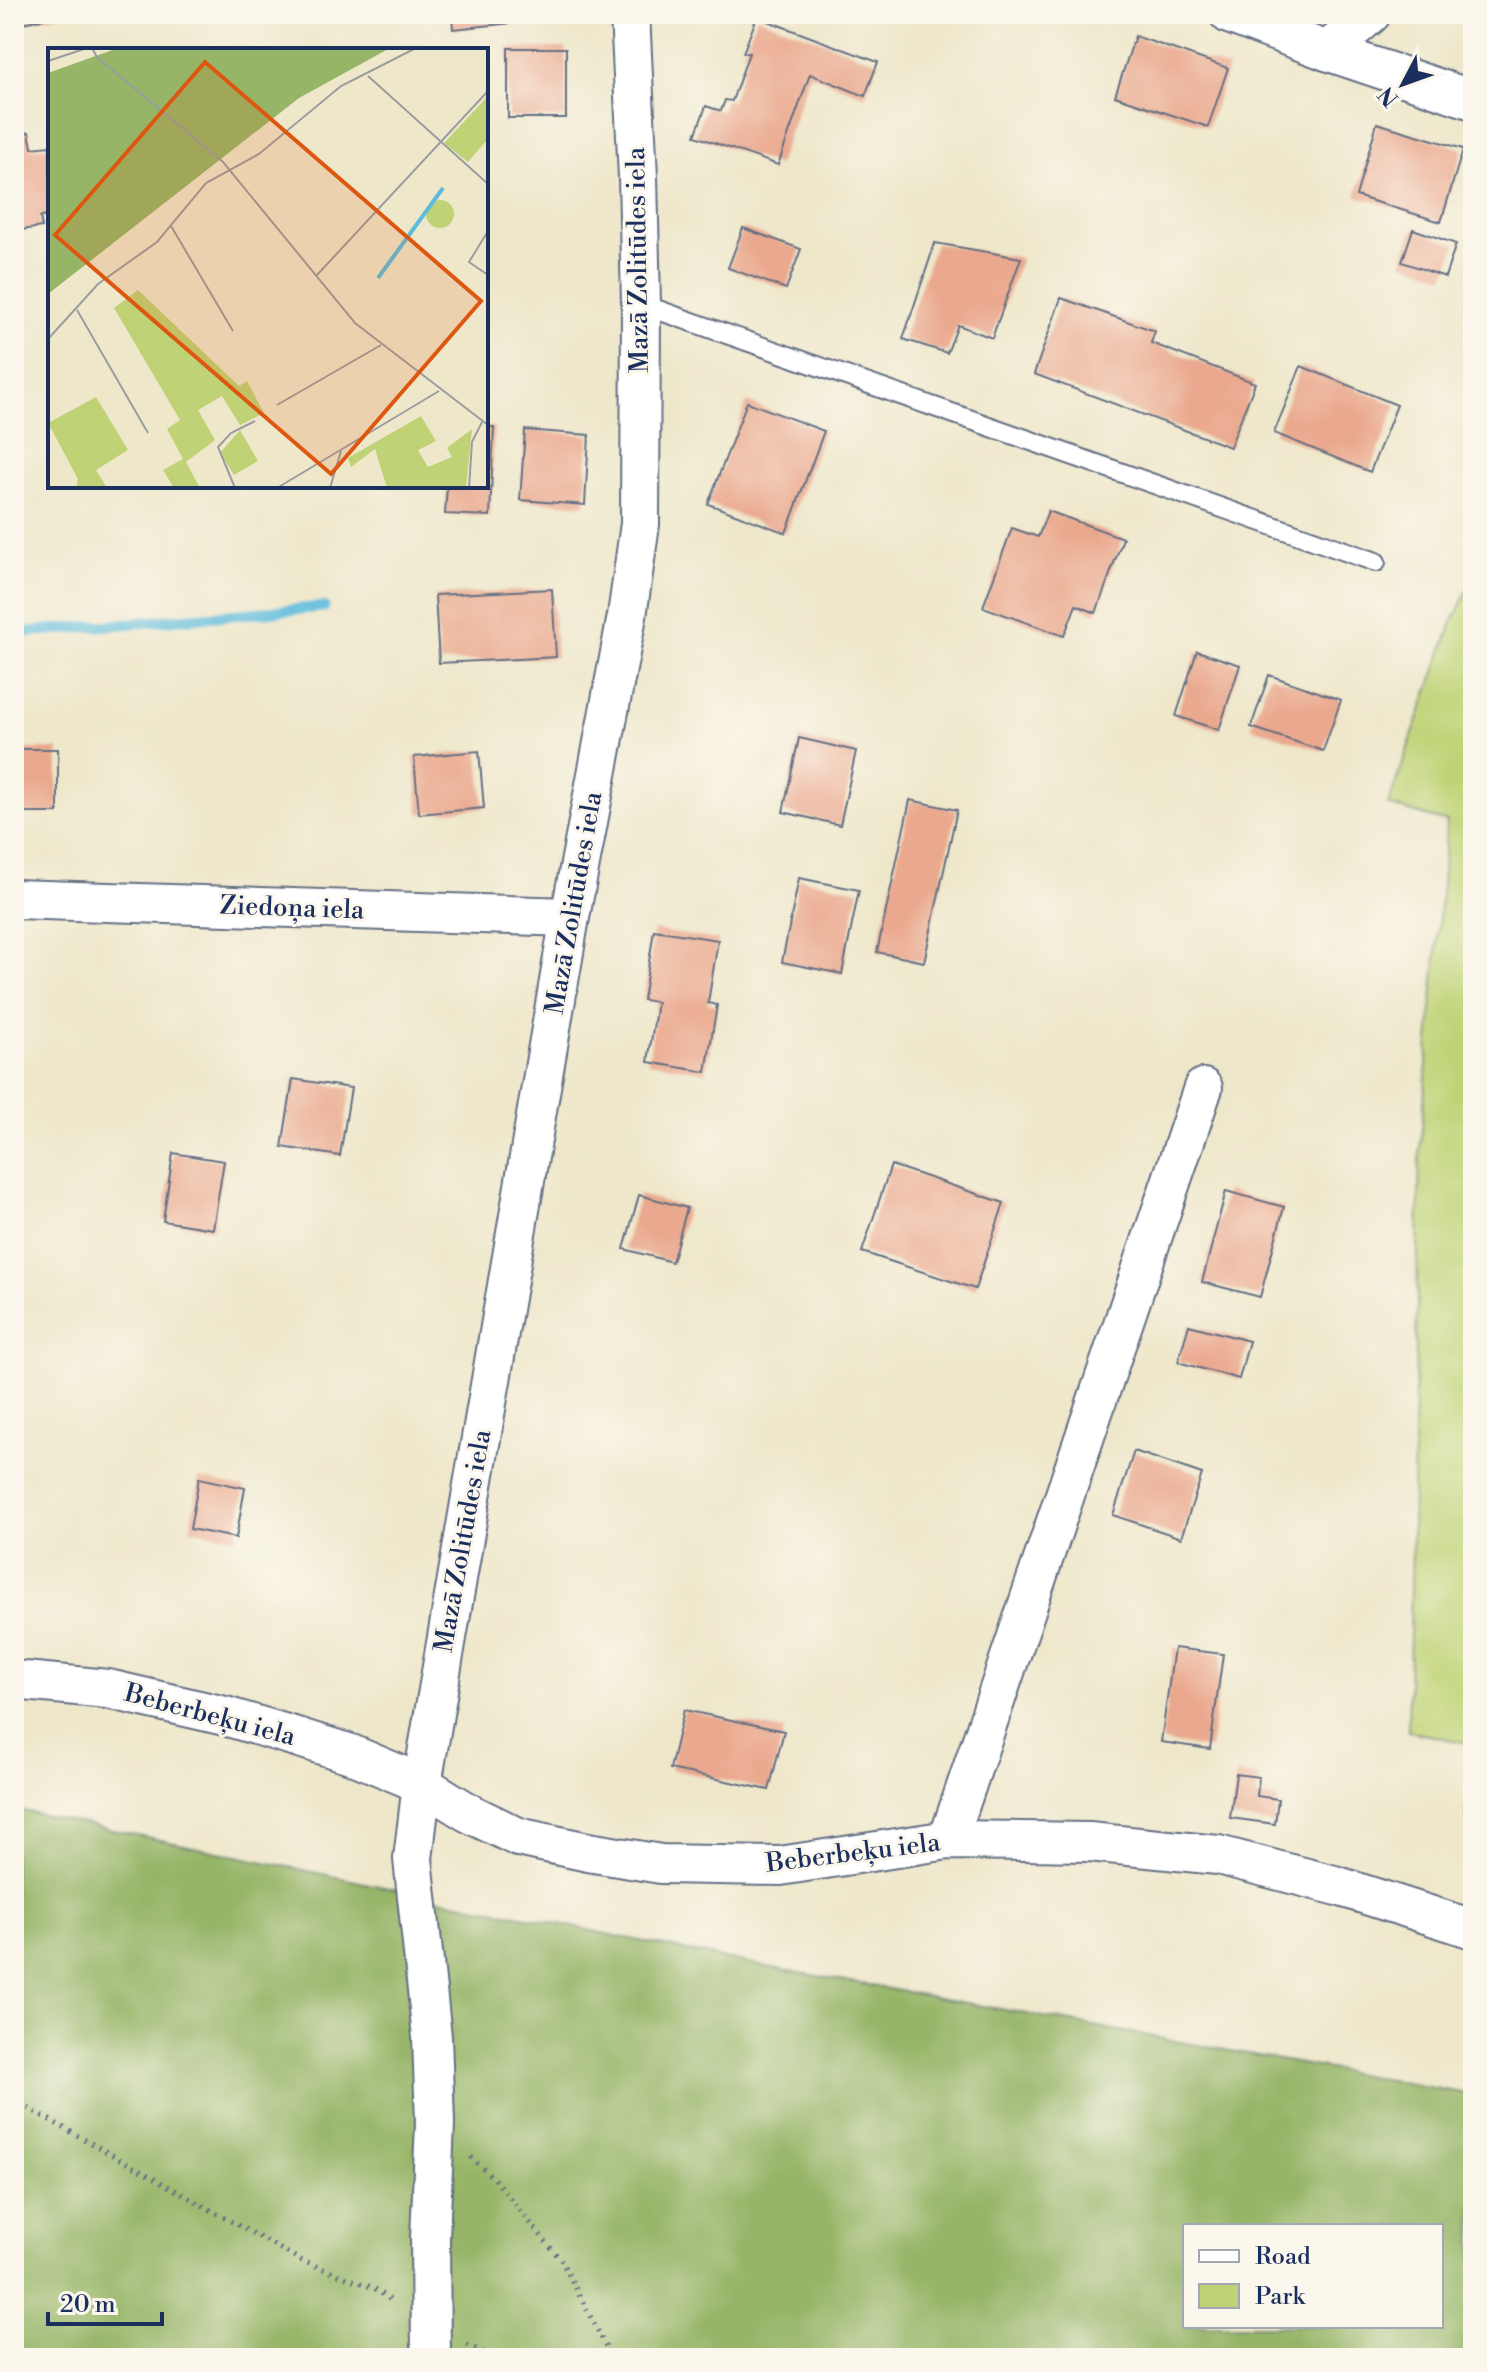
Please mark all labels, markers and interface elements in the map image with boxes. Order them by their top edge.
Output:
north arrow [1363,44,1443,124]
inset map [48,48,488,488]
text: N [1373,80,1405,112]
street label: Mazā Zolitūdes iela [620,146,656,373]
street label: Mazā Zolitūdes iela [539,788,610,1017]
street label: Ziedoņa iela [219,889,366,927]
street label: Mazā Zolitūdes iela [428,1426,499,1655]
street label: Beberbeķu iela [120,1677,300,1753]
street label: Beberbeķu iela [763,1826,943,1880]
legend [1183,2224,1443,2328]
text: Road [1255,2242,1311,2272]
scale bar [48,2276,162,2326]
text: Park [1255,2282,1306,2312]
text: 20 m [60,2290,116,2320]

